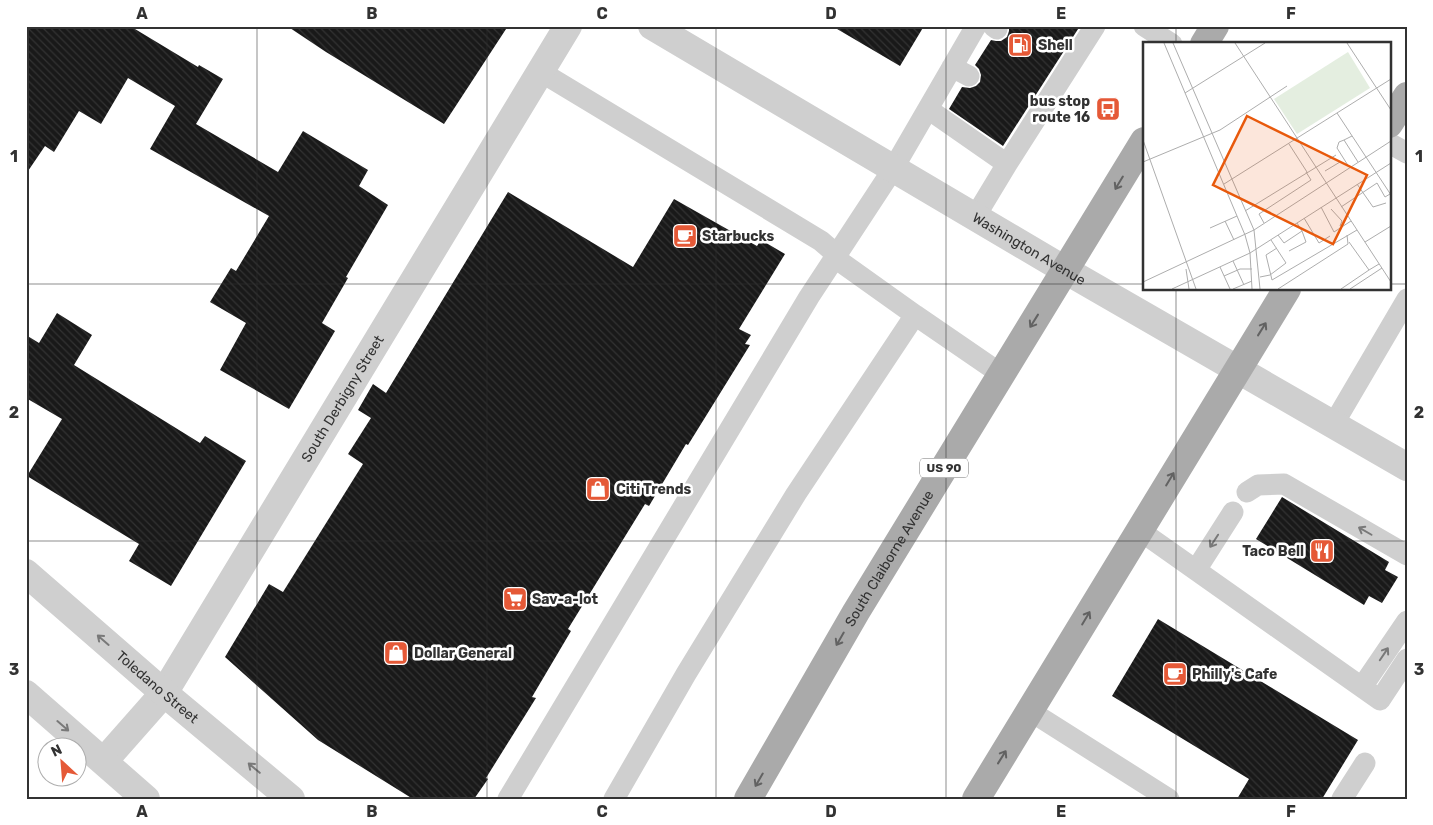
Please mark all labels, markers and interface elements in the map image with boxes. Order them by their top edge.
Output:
text: A [136,4,148,23]
text: B [366,4,378,23]
text: C [596,4,608,23]
text: D [825,4,837,23]
text: E [1056,4,1066,23]
text: F [1286,4,1296,23]
fuel station icon: Shell [1007,32,1033,58]
place label: Shell [1038,37,1073,54]
inset map [1143,42,1390,290]
place label: bus stop route 16 [1030,93,1090,126]
bus stop icon: bus stop route 16 [1095,96,1121,122]
text: 1 [10,147,18,166]
text: 1 [1415,147,1423,166]
one-way arrow [1113,175,1123,189]
street label: Washington Avenue [969,209,1089,289]
cafe icon: Starbucks [672,223,698,249]
place label: Starbucks [702,228,775,245]
one-way arrow [1028,314,1038,328]
one-way arrow [1257,322,1267,336]
street label: South Derbigny Street [298,332,388,465]
text: 2 [9,403,19,422]
text: 2 [1414,403,1424,422]
road number: US 90 [920,458,968,478]
one-way arrow [1165,473,1175,487]
shop icon: Citi Trends [585,476,611,502]
place label: Citi Trends [616,481,692,498]
street label: South Claiborne Avenue [841,487,937,629]
one-way arrow [1358,525,1372,535]
one-way arrow [1209,534,1220,548]
restaurant icon: Taco Bell [1309,538,1335,564]
place label: Taco Bell [1242,543,1304,560]
supermarket icon: Sav-a-lot [502,586,528,612]
place label: Sav-a-lot [532,591,598,608]
one-way arrow [1081,612,1091,626]
one-way arrow [835,632,845,646]
one-way arrow [97,634,110,645]
shop icon: Dollar General [383,640,409,666]
place label: Dollar General [414,645,512,662]
street label: Toledano Street [113,647,202,727]
one-way arrow [1379,647,1390,661]
text: 3 [9,660,19,679]
text: 3 [1414,660,1424,679]
cafe icon: Philly's Cafe [1162,661,1188,687]
place label: Philly's Cafe [1192,666,1277,683]
one-way arrow [56,720,69,731]
north arrow [38,738,88,788]
text: N [48,741,65,761]
one-way arrow [997,751,1007,765]
one-way arrow [248,762,261,773]
one-way arrow [754,773,764,788]
text: A [136,802,148,821]
text: B [366,802,378,821]
text: C [596,802,608,821]
text: D [825,802,837,821]
text: E [1056,802,1066,821]
text: F [1286,802,1296,821]

